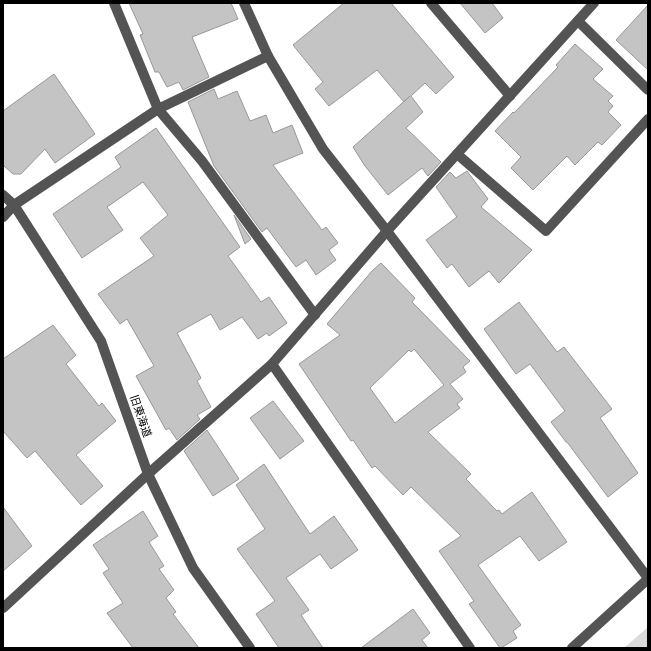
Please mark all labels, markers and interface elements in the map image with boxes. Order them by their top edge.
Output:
street label: 旧東海道 [127,393,155,439]

